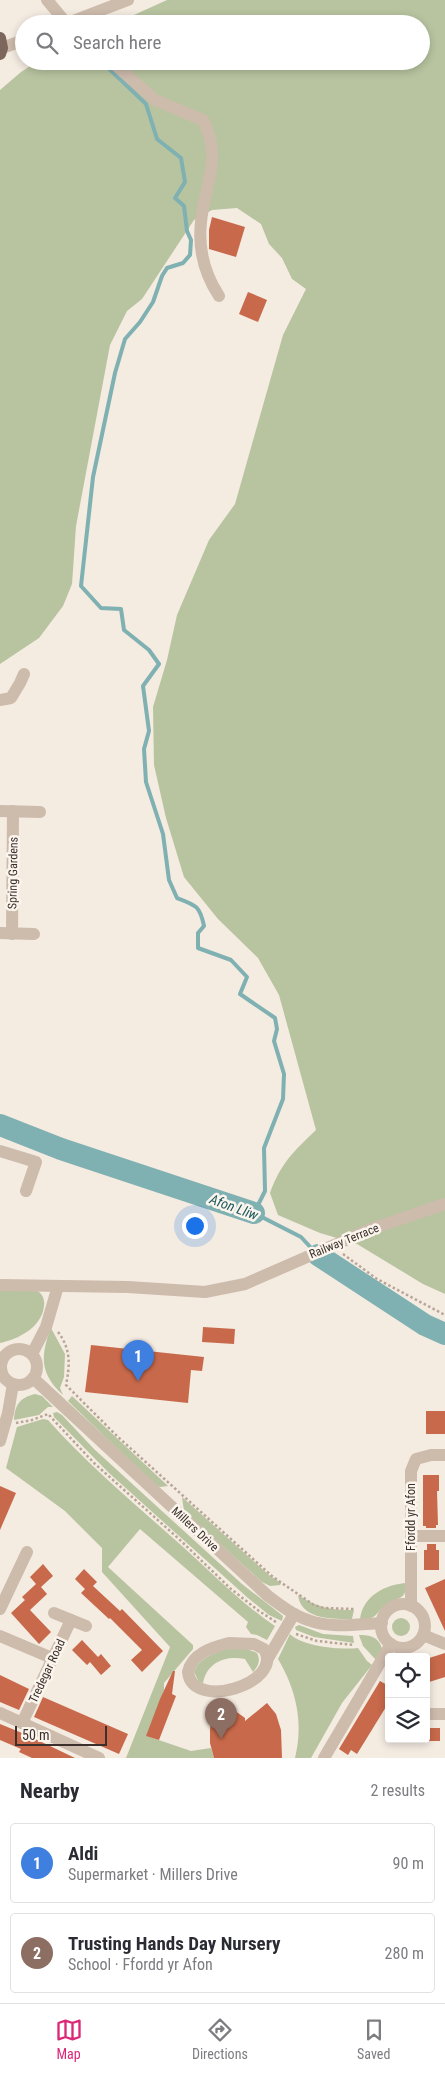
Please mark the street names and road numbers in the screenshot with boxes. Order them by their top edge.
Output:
street label: Spring Gardens [5,837,21,909]
street label: Railway Terrace [307,1221,381,1261]
street label: Ffordd yr Afon [404,1483,418,1551]
street label: Millers Drive [169,1504,222,1554]
street label: Tredegar Road [26,1637,68,1705]

